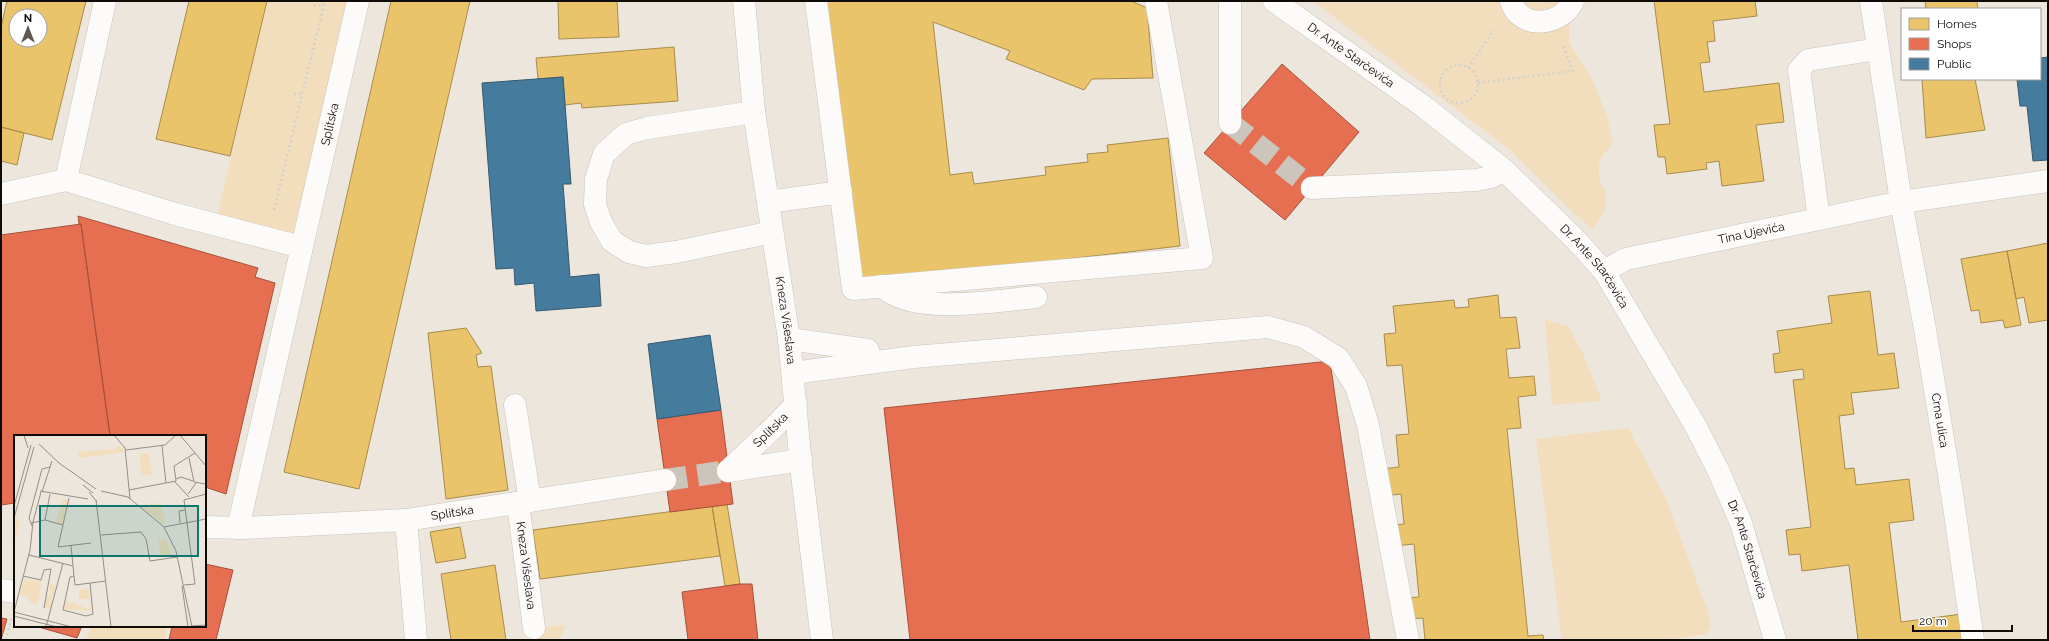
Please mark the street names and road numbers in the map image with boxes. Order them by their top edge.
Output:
street label: Dr. Ante Starčevića [1305,20,1397,91]
street label: Splitska [318,102,342,147]
street label: Tina Ujevića [1717,219,1786,247]
street label: Dr. Ante Starčevića [1557,221,1631,311]
street label: Kneza Višeslava [772,275,798,365]
street label: Crna ulica [1929,392,1951,449]
street label: Splitska [750,410,791,450]
street label: Dr. Ante Starčevića [1725,498,1770,600]
street label: Splitska [430,503,475,523]
street label: Kneza Višeslava [513,521,539,610]

